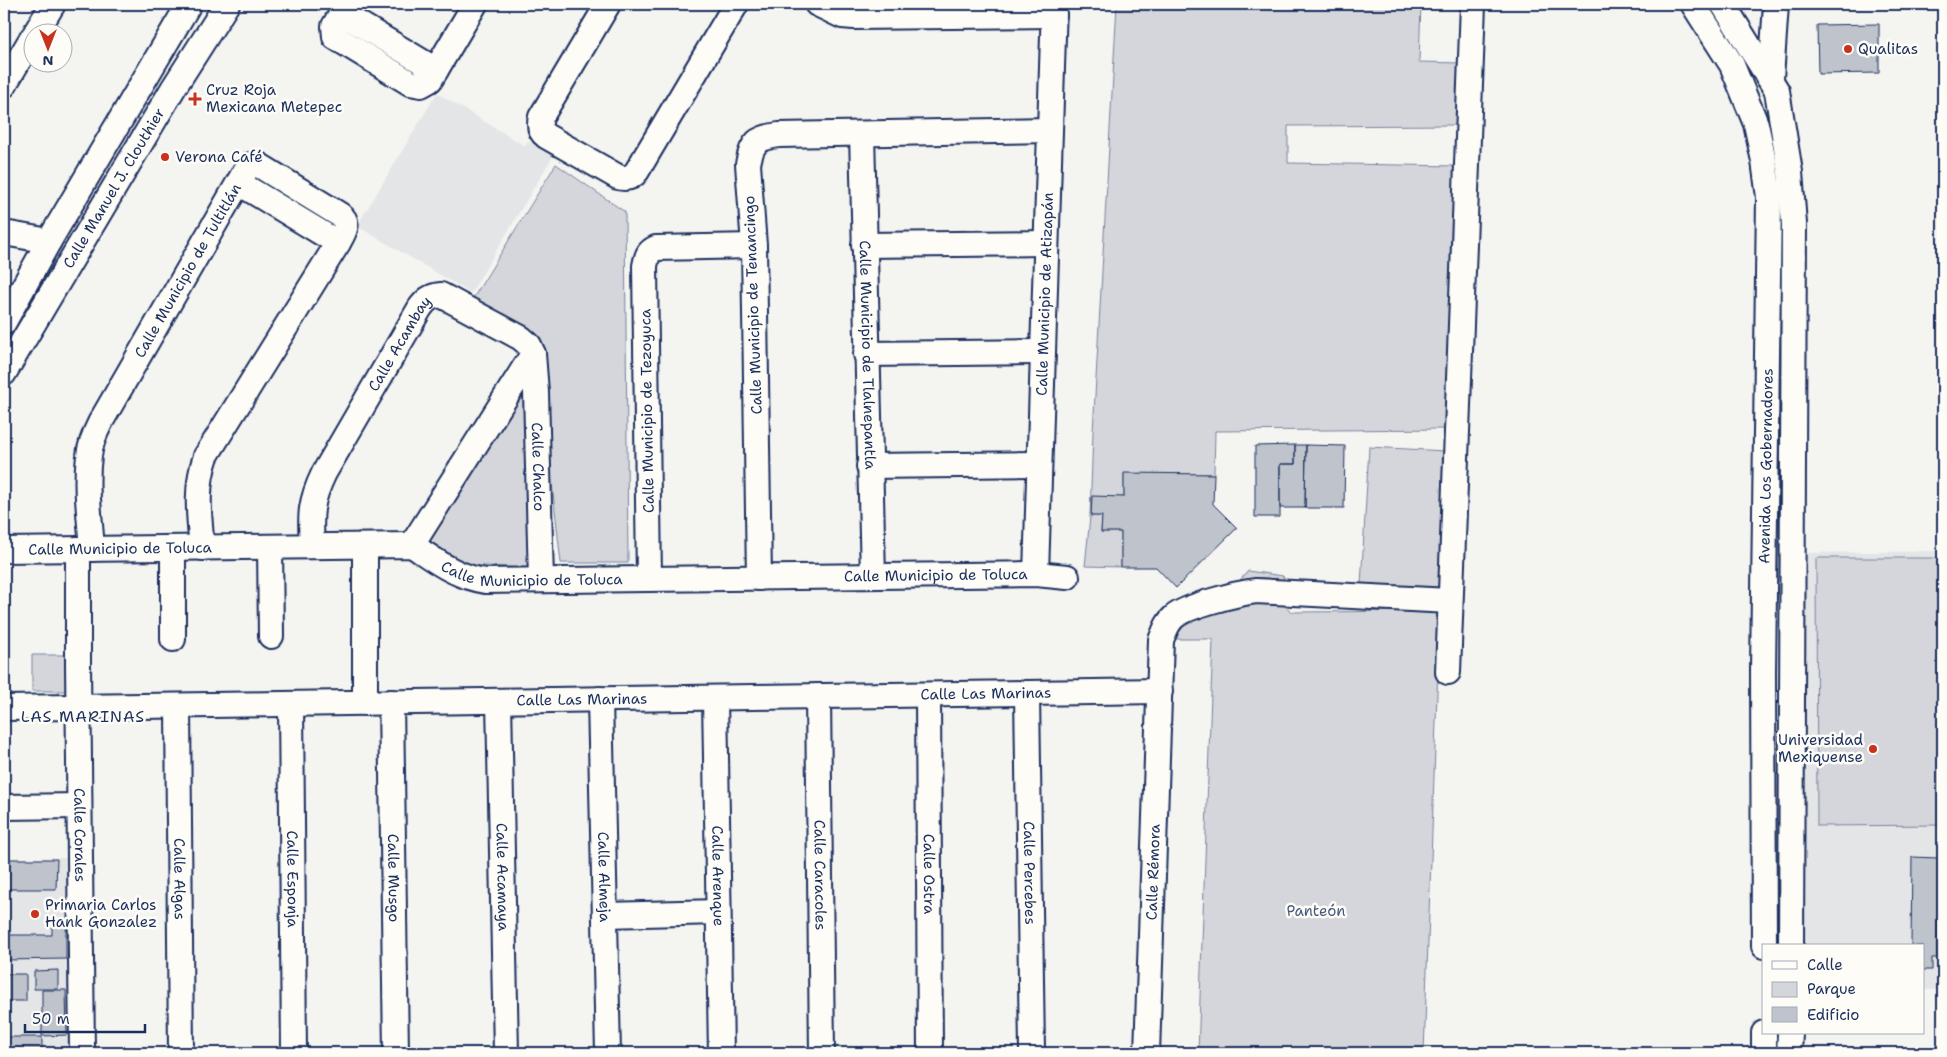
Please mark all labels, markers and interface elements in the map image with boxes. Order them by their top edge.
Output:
north arrow [22,22,72,72]
place label: Qualitas [1858,39,1918,59]
marker: Qualitas [1842,43,1854,55]
text: N [42,52,54,70]
place label: Cruz Roja Mexicana Metepec [206,80,342,117]
marker: Cruz Roja Mexicana Metepec [188,92,202,106]
street label: Calle Manuel J. Clouthier [58,104,169,272]
place label: Verona Café [175,147,263,167]
marker: Verona Café [159,151,171,163]
street label: Calle Municipio de Tultitlán [130,180,246,362]
street label: Calle Municipio de Atizapán [1032,192,1058,396]
street label: Calle Municipio de Tenancingo [739,195,767,415]
street label: Calle Municipio de Tlalnepantla [855,240,880,470]
street label: Calle Acambay [364,291,436,395]
street label: Calle Municipio de Tezoyuca [635,308,659,513]
street label: Avenida Los Gobernadores [1754,368,1778,564]
street label: Calle Chalco [527,422,549,512]
street label: Calle Municipio de Toluca [28,537,213,560]
street label: Calle Municipio de Toluca [437,556,623,591]
street label: Calle Municipio de Toluca [844,564,1028,586]
street label: Calle Las Marinas [920,683,1051,705]
street label: Calle Las Marinas [516,689,647,710]
district label: LAS MARINAS [21,706,145,727]
place label: Universidad Mexiquense [1778,730,1863,767]
marker: Universidad Mexiquense [1867,743,1879,755]
street label: Calle Corales [69,788,90,882]
street label: Calle Caracoles [809,820,831,930]
street label: Calle Percebes [1019,821,1040,925]
street label: Calle Acamaya [491,823,514,932]
street label: Calle Rémora [1142,823,1165,921]
street label: Calle Arenque [707,825,729,927]
street label: Calle Esponja [282,830,303,928]
street label: Calle Almeja [593,831,615,923]
street label: Calle Musgo [383,833,404,923]
street label: Calle Ostra [919,834,939,915]
street label: Calle Algas [169,838,190,920]
place label: Primaria Carlos Hank Gonzalez [45,895,157,932]
park label: Panteón [1287,901,1345,921]
marker: Primaria Carlos Hank Gonzalez [29,908,41,920]
legend [1762,944,1924,1034]
text: Calle [1807,955,1843,975]
text: Parque [1807,979,1856,999]
scale bar [25,1002,145,1034]
text: Edificio [1807,1005,1859,1025]
text: 50 m [32,1009,70,1029]

